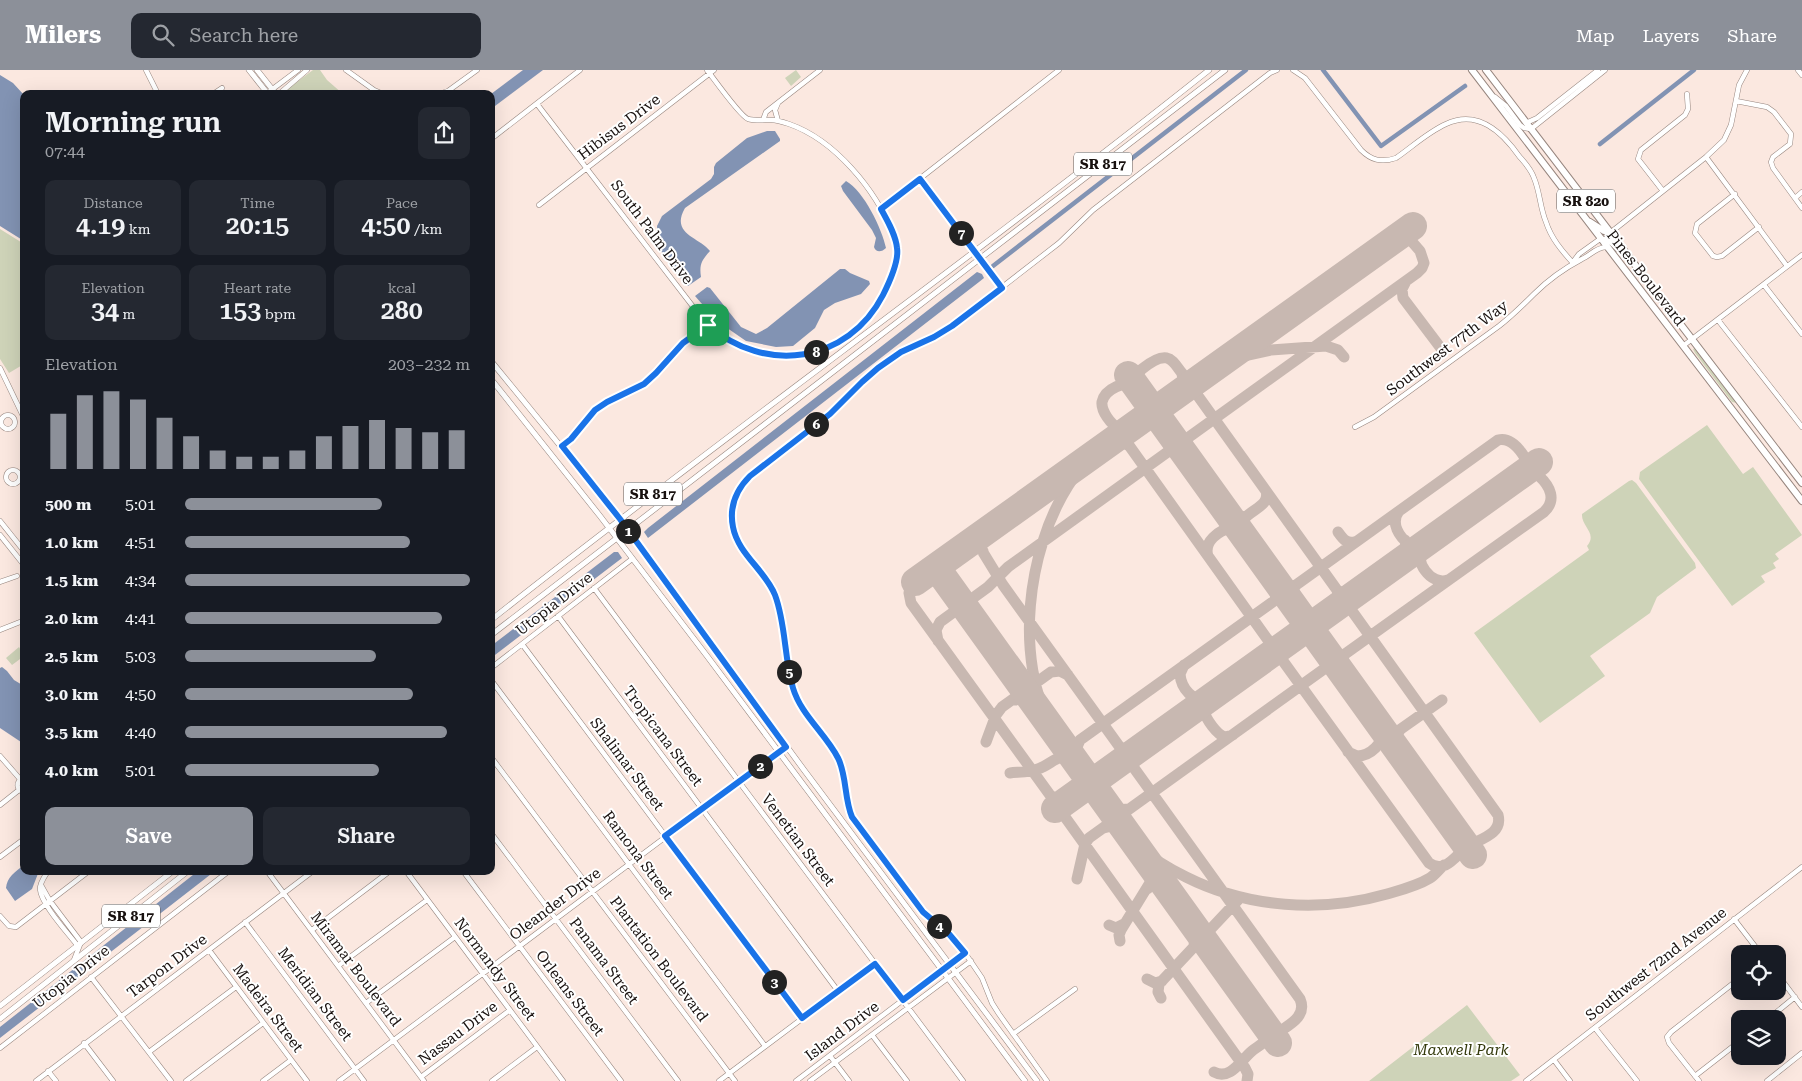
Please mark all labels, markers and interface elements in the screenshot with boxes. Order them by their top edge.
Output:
search box [131,13,481,58]
text: Milers [25,21,101,49]
icon: search [149,21,177,49]
text: Search here [189,24,298,47]
text: Map [1576,25,1615,46]
text: Layers [1643,25,1699,46]
text: Share [1727,25,1777,46]
street label: Hibisus Drive [574,90,664,164]
text: Morning run [45,106,221,139]
button: share [418,107,470,159]
text: 07:44 [45,142,85,161]
road number: SR 817 [1074,152,1132,176]
street label: South Palm Drive [607,176,697,288]
road number: SR 820 [1557,190,1615,212]
text: Distance [84,195,143,211]
text: Time [240,195,275,211]
text: Pace [386,195,418,211]
text: 4.19 [76,211,125,240]
text: 20:15 [226,211,289,240]
text: 4:50 [361,211,411,240]
pin: 7 [948,220,974,246]
text: km [125,221,150,237]
text: /km [411,221,442,237]
text: 7 [958,225,965,241]
street label: Pines Boulevard [1603,226,1689,330]
text: Elevation [81,280,145,296]
text: Heart rate [224,280,291,296]
text: kcal [388,280,416,296]
text: 34 [91,296,119,325]
text: 153 [219,296,261,325]
text: 280 [381,296,423,325]
street label: Southwest 77th Way [1383,296,1511,399]
pin [687,304,729,346]
text: m [119,306,135,322]
text: bpm [261,306,296,322]
icon: arrive [694,311,722,339]
pin: 8 [804,340,828,364]
text: 8 [813,344,820,360]
text: Elevation [45,355,118,374]
text: 203–232 m [388,355,470,374]
pin: 6 [804,412,828,436]
text: 6 [813,416,820,432]
road number: SR 817 [624,482,682,506]
text: 500 m [45,495,91,514]
text: 5:01 [125,495,156,514]
pin: 1 [616,518,640,544]
text: 1 [625,523,632,539]
text: 1.0 km [45,533,98,552]
text: 4:51 [125,533,156,552]
street label: Utopia Drive [512,569,596,639]
text: 1.5 km [45,571,98,590]
text: 4:34 [125,571,156,590]
text: 2.0 km [45,609,98,628]
text: 4:41 [125,609,156,628]
text: 2.5 km [45,647,98,666]
text: 5:03 [125,647,156,666]
pin: 5 [776,660,802,684]
text: 5 [786,664,793,680]
street label: Tropicana Street [619,682,707,790]
text: 3.0 km [45,685,98,704]
text: 4:50 [125,685,156,704]
street label: Shalimar Street [586,714,668,814]
text: 3.5 km [45,723,98,742]
text: 4:40 [125,723,156,742]
pin: 2 [748,754,772,778]
text: 2 [757,758,764,774]
text: 4.0 km [45,761,98,780]
text: 5:01 [125,761,156,780]
street label: Venetian Street [757,790,839,890]
button: Save [45,807,253,865]
button: Share [263,807,470,865]
street label: Ramona Street [599,807,677,903]
street label: Oleander Drive [506,864,604,944]
street label: Plantation Boulevard [606,893,712,1025]
street label: Southwest 72nd Avenue [1582,903,1730,1025]
road number: SR 817 [102,904,160,928]
street label: Miramar Boulevard [307,908,405,1030]
street label: Normandy Street [450,914,540,1024]
street label: Panama Street [566,914,643,1008]
pin: 4 [926,914,952,938]
text: 4 [936,918,943,934]
street label: Tarpon Drive [124,930,210,1002]
street label: Utopia Drive [29,942,113,1012]
street label: Meridian Street [274,944,356,1045]
map controls [1731,945,1786,1065]
button: locate [1731,945,1786,1000]
street label: Orleans Street [532,947,608,1040]
street label: Madeira Street [229,960,307,1056]
pin: 3 [762,970,786,994]
text: 3 [771,974,778,990]
street label: Nassau Drive [415,997,501,1069]
street label: Island Drive [802,997,882,1065]
button: layers [1731,1010,1786,1065]
park label: Maxwell Park [1412,1041,1509,1059]

